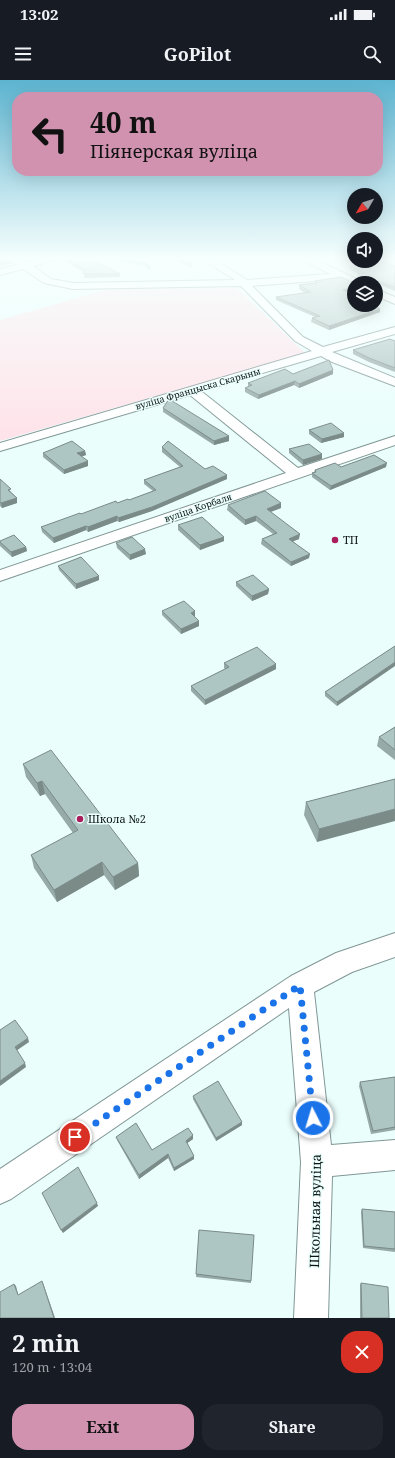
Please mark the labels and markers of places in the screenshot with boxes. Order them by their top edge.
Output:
place label: ТП [343,532,359,547]
marker: ТП [330,535,340,545]
place label: Школа №2 [88,811,146,826]
marker: Школа №2 [75,814,85,824]
pin [58,1120,92,1154]

